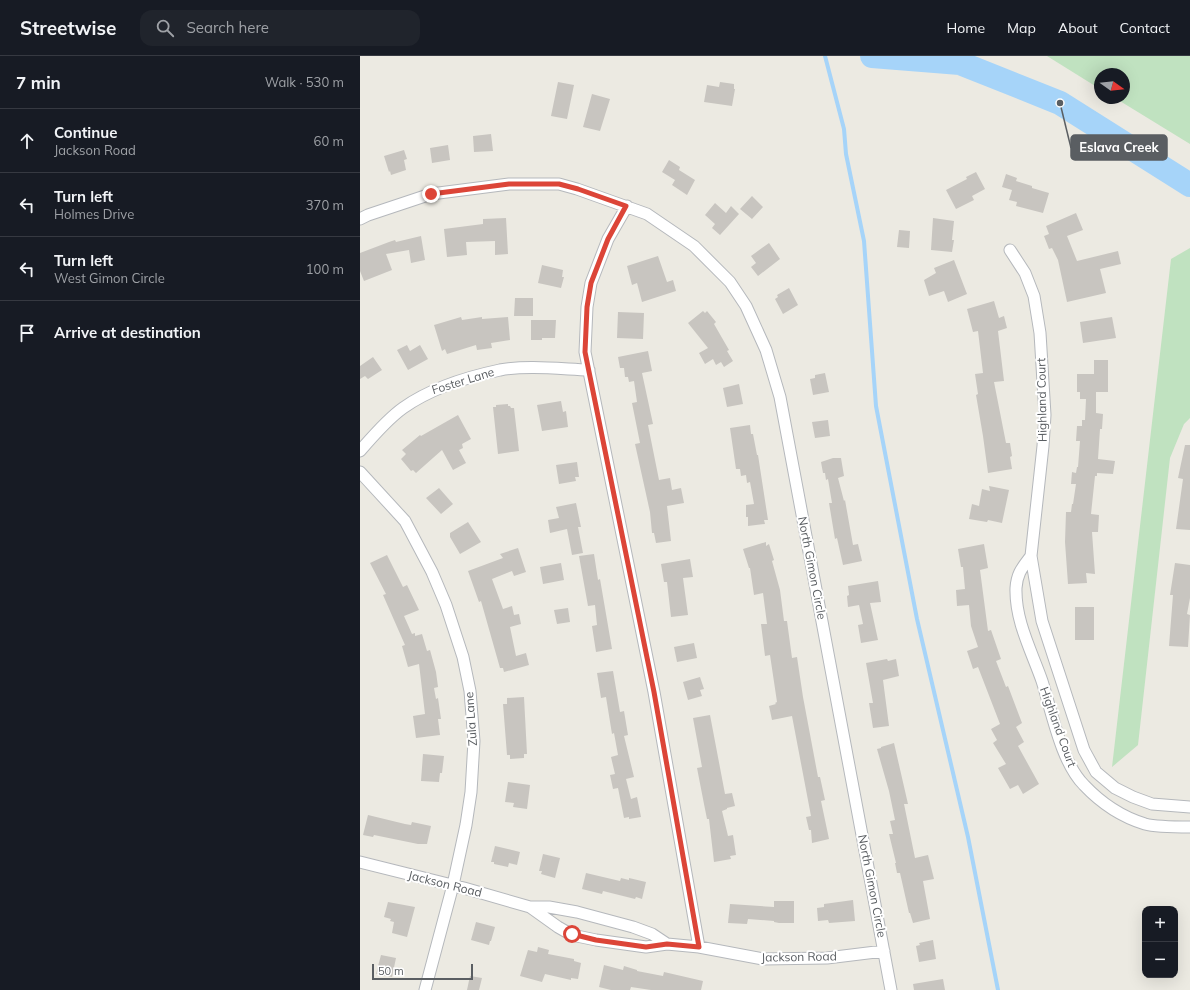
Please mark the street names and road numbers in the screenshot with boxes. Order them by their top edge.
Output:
street label: Highland Court [1033,358,1050,442]
street label: Foster Lane [430,364,496,397]
street label: North Gimon Circle [795,515,830,621]
street label: Highland Court [1037,685,1080,769]
street label: Zula Lane [461,691,480,747]
street label: North Gimon Circle [855,833,890,939]
street label: Jackson Road [407,867,484,900]
street label: Jackson Road [761,948,837,965]

